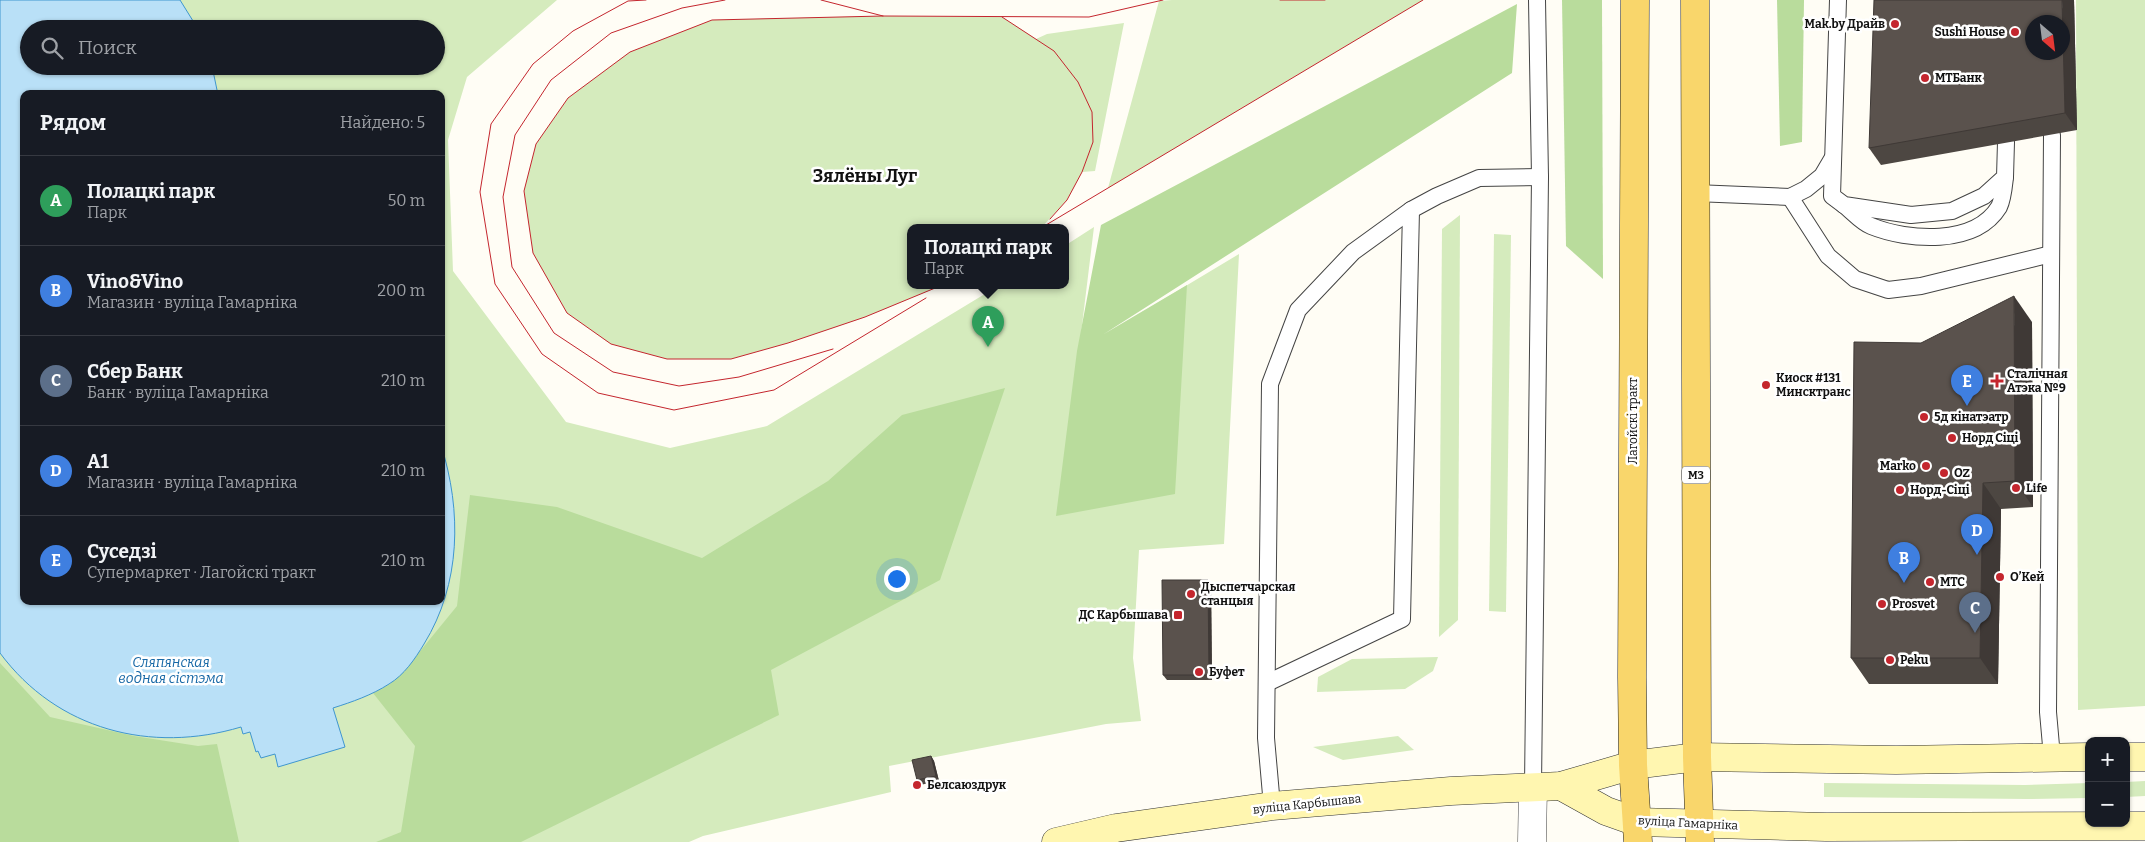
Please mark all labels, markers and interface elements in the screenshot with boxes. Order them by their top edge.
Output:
north arrow [2025,15,2070,60]
place label: Маk.by Драйв [1805,17,1885,31]
marker: Маk.by Драйв [1889,18,1901,30]
search box [20,20,445,75]
place label: Sushi House [1935,25,2005,39]
marker: Sushi House [2009,26,2021,38]
icon: search [38,34,66,62]
text: Поиск [78,36,137,59]
place label: МТБанк [1935,71,1983,85]
marker: МТБанк [1919,72,1931,84]
text: Рядом [40,110,106,136]
text: Найдено: 5 [340,113,425,132]
district label: Зялёны Луг [813,165,917,187]
text: Полацкі парк [87,180,215,203]
text: A [50,191,62,210]
text: 50 m [388,191,425,210]
text: Парк [87,203,127,222]
popup [907,224,1069,289]
text: Полацкі парк [924,236,1052,259]
text: Парк [924,259,964,278]
text: Vino&Vino [87,270,183,293]
text: B [51,281,61,300]
text: 200 m [377,281,425,300]
text: Магазин · вуліца Гамарніка [87,293,298,312]
pin: A [972,306,1004,347]
text: Сбер Банк [87,360,183,383]
pin: E [1951,365,1983,406]
place label: Сталічная Атэка №9 [2007,367,2068,395]
text: C [51,371,61,390]
text: 210 m [381,371,425,390]
place label: Киоск #131 Минсктранс [1776,371,1851,399]
marker: Сталічная Атэка №9 [1991,375,2003,387]
street label: Лагойскі тракт [1626,378,1640,464]
marker: Киоск #131 Минсктранс [1760,379,1772,391]
text: Банк · вуліца Гамарніка [87,383,269,402]
place label: 5д кінатэатр [1934,410,2009,424]
marker: 5д кінатэатр [1918,411,1930,423]
place label: Норд Сіці [1962,431,2019,445]
marker: Норд Сіці [1946,432,1958,444]
text: A1 [87,450,109,473]
place label: Marko [1880,459,1916,473]
marker: Marko [1920,460,1932,472]
text: D [50,461,62,480]
text: 210 m [381,461,425,480]
road number: М3 [1682,466,1710,484]
place label: OZ [1954,466,1970,480]
marker: OZ [1938,467,1950,479]
text: Магазин · вуліца Гамарніка [87,473,298,492]
place label: Life [2026,481,2048,495]
marker: Life [2010,482,2022,494]
place label: Норд-Сіці [1910,483,1970,497]
marker: Норд-Сіці [1894,484,1906,496]
pin: D [1961,514,1993,555]
text: Суседзі [87,540,157,563]
pin: B [1888,542,1920,583]
text: E [51,551,61,570]
text: 210 m [381,551,425,570]
text: Супермаркет · Лагойскі тракт [87,563,316,582]
your location [884,566,910,592]
place label: ОʼКей [2010,570,2044,584]
marker: ОʼКей [1994,571,2006,583]
place label: МТС [1940,575,1965,589]
marker: МТС [1924,576,1936,588]
place label: Дыспетчарская станцыя [1201,580,1295,608]
marker: Дыспетчарская станцыя [1185,588,1197,600]
pin: C [1959,592,1991,633]
place label: Prosvet [1892,597,1935,611]
marker: Prosvet [1876,598,1888,610]
place label: ДС Карбышава [1079,608,1168,622]
marker: ДС Карбышава [1172,609,1184,621]
place label: Peku [1900,653,1929,667]
water label: Сляпянская водная сістэма [118,654,224,687]
marker: Peku [1884,654,1896,666]
place label: Буфет [1209,665,1245,679]
marker: Буфет [1193,666,1205,678]
map controls [2085,737,2130,827]
button: + [2085,737,2130,782]
place label: Белсаюздрук [927,778,1007,792]
marker: Белсаюздрук [911,779,923,791]
button: − [2085,782,2130,827]
street label: вуліца Карбышава [1252,791,1362,817]
street label: вуліца Гамарніка [1638,813,1739,833]

